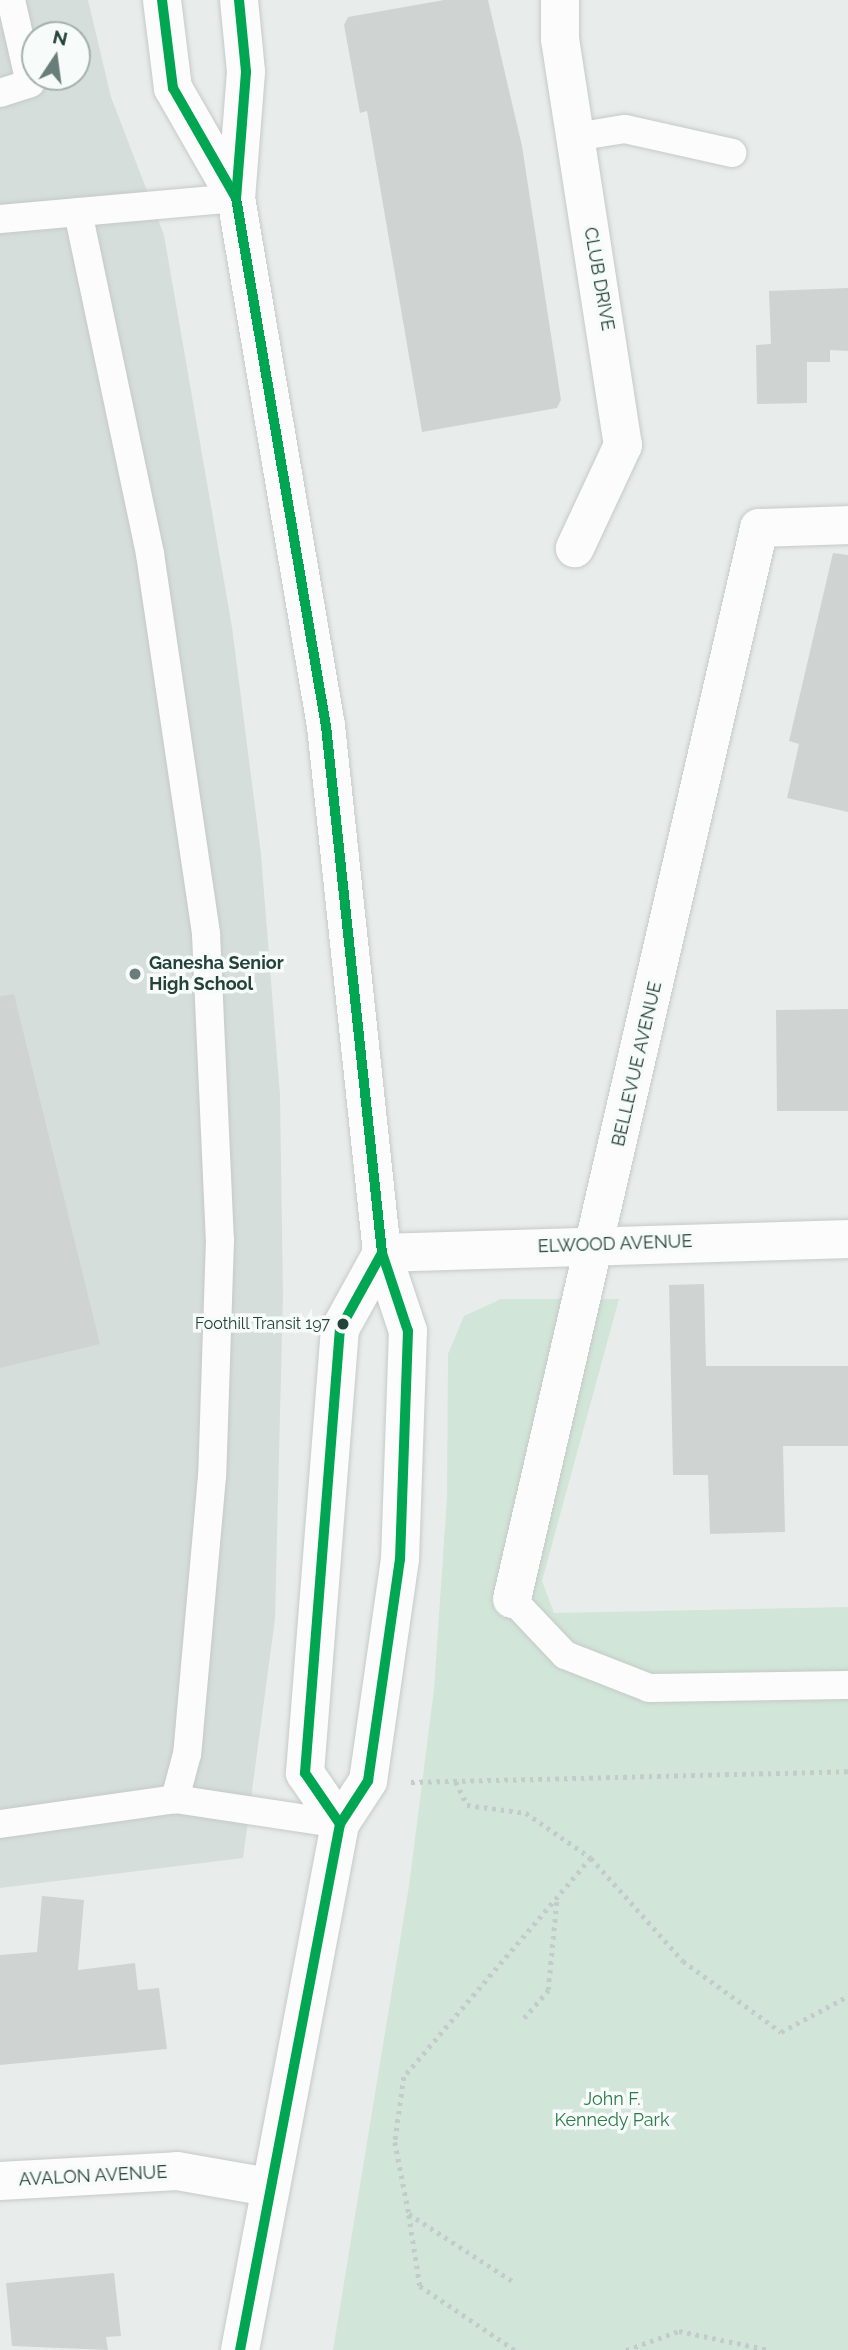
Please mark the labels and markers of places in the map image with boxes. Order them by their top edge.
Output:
place label: Ganesha Senior High School [149,953,284,996]
marker: Ganesha Senior High School [127,966,143,982]
place label: Foothill Transit 197 [194,1314,330,1334]
marker: Foothill Transit 197 [336,1317,350,1331]

